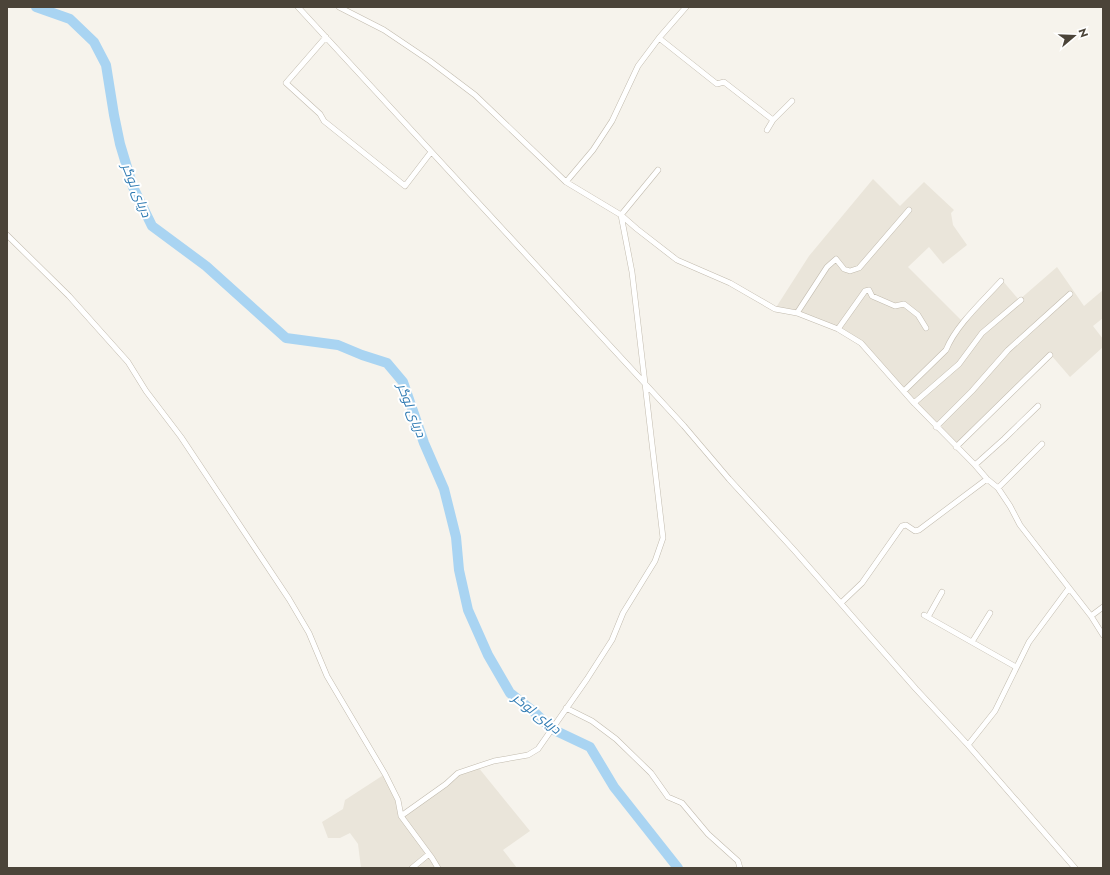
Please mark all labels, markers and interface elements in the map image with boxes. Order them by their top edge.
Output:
north arrow [1054,16,1094,56]
text: N [1074,26,1092,39]
water label: دریای لوگر [116,159,156,221]
water label: دریای لوگر [392,379,431,441]
water label: دریای لوگر [507,687,565,739]

